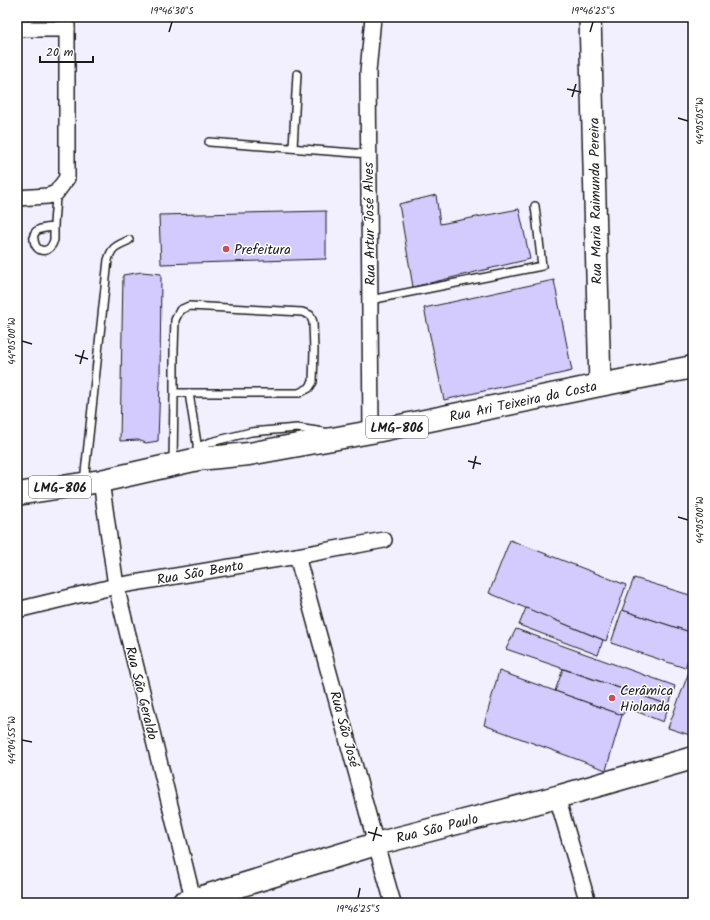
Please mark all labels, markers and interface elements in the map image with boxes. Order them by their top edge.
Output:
text: 19°46'30"S [150,3,194,19]
text: 19°46'25"S [571,3,616,19]
scale bar [40,38,93,64]
text: 20 m [46,43,74,62]
text: 44°05'05"W [692,97,708,145]
street label: Rua Maria Raimunda Pereira [584,117,608,285]
street label: Rua Artur José Alves [358,162,382,286]
place label: Prefeitura [234,239,291,261]
marker: Prefeitura [221,244,231,254]
text: 44°05'00"W [4,317,20,365]
street label: Rua Ari Teixeira da Costa [447,376,599,428]
road number: LMG-806 [366,416,428,438]
road number: LMG-806 [29,476,91,498]
text: 44°05'00"W [692,496,708,544]
street label: Rua São Bento [155,555,245,591]
street label: Rua São Geraldo [119,644,163,742]
place label: Cerâmica Hiolanda [620,680,673,718]
street label: Rua São José [323,689,365,771]
marker: Cerâmica Hiolanda [607,693,617,703]
text: 44°04'55"W [4,716,20,764]
street label: Rua São Paulo [394,808,481,850]
text: 19°46'25"S [336,901,381,917]

